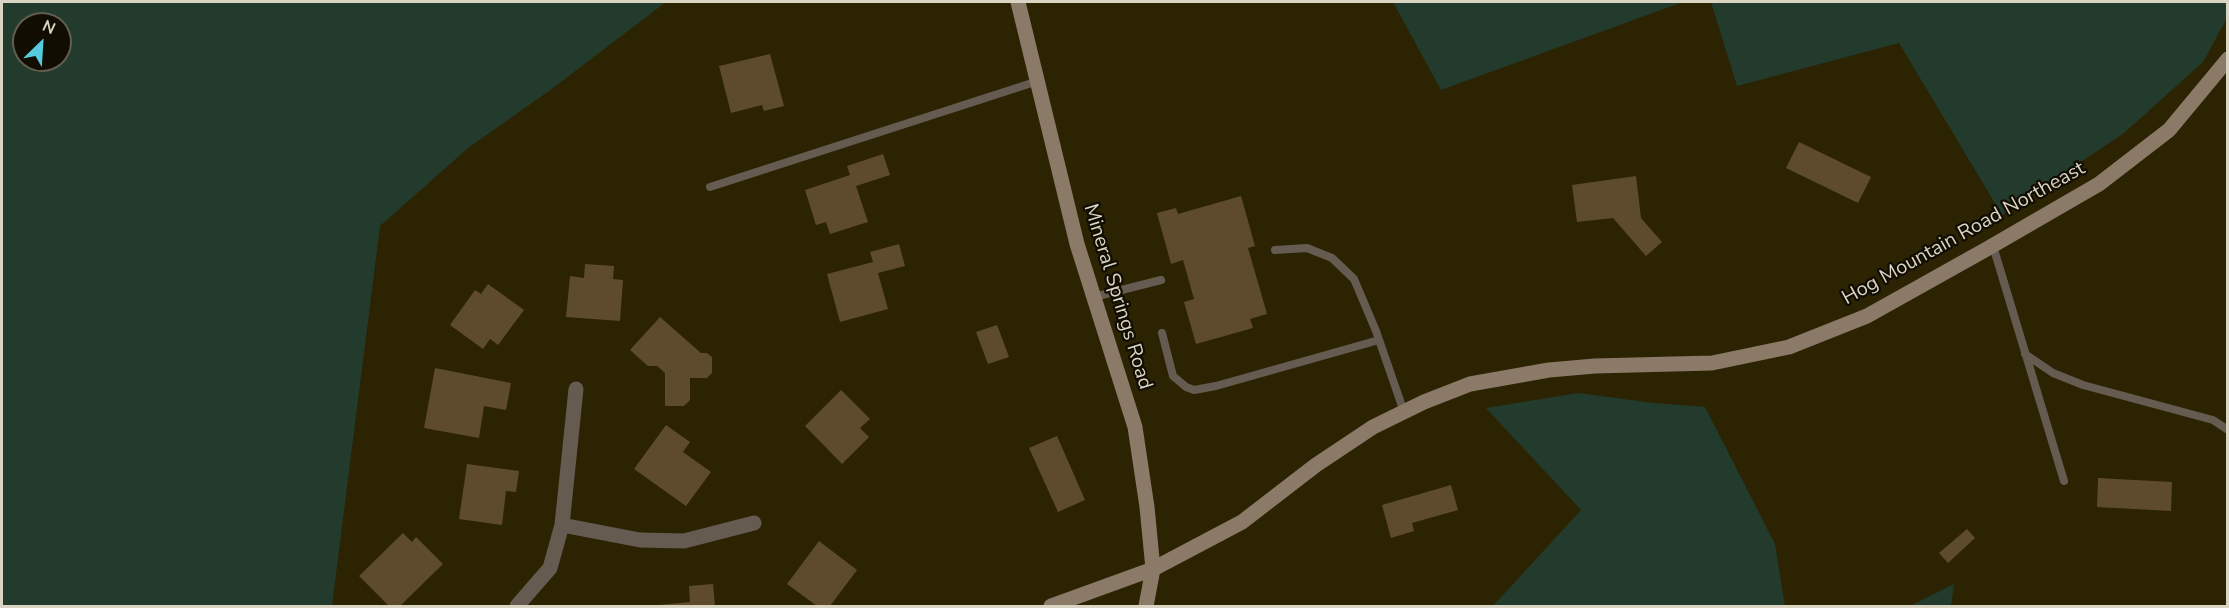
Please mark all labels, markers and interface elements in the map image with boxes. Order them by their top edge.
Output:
north arrow [12,12,72,72]
text: N [39,15,59,40]
street label: Hog Mountain Road Northeast [1838,157,2090,311]
street label: Mineral Springs Road [1077,201,1157,393]

